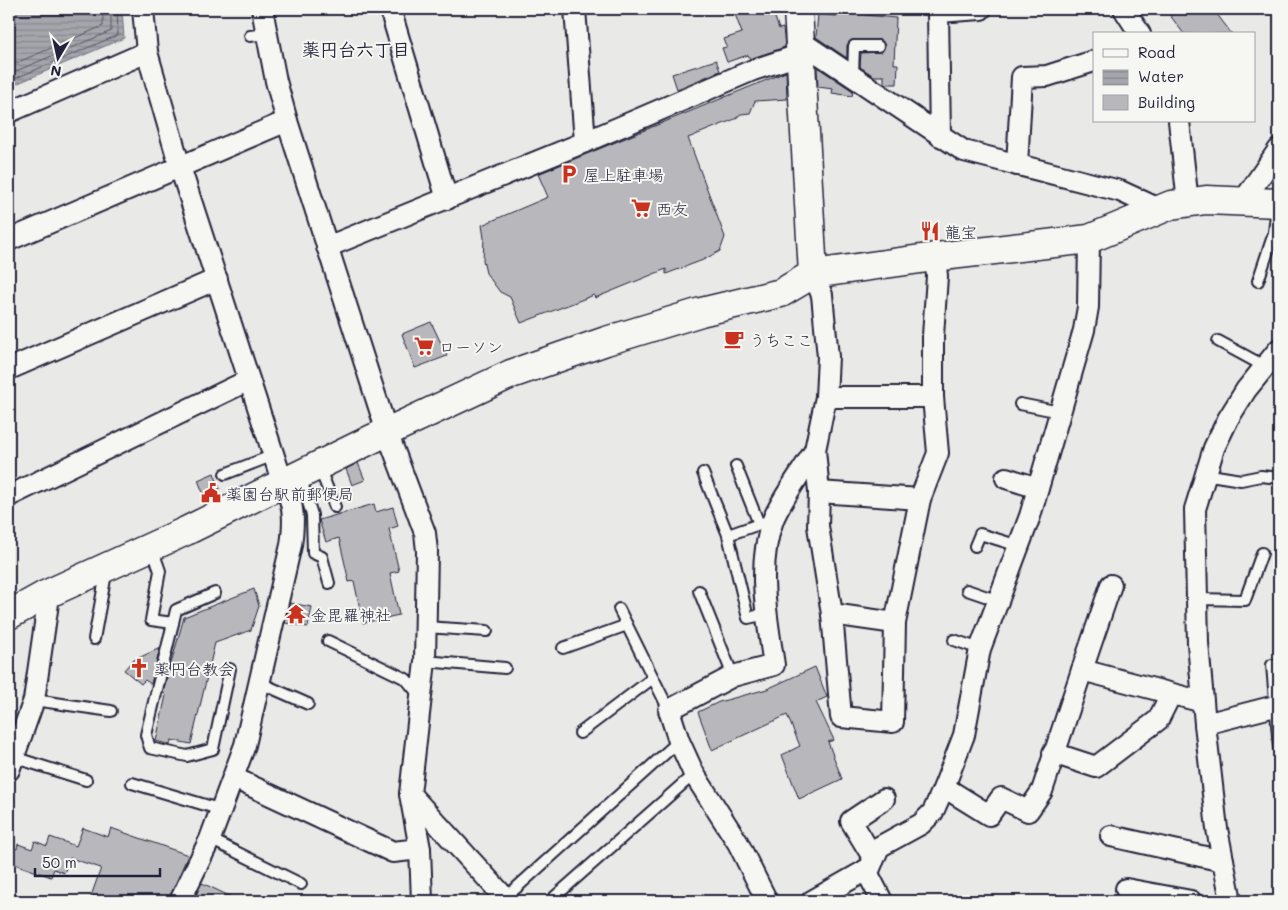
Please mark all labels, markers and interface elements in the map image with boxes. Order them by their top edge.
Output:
north arrow [32,32,82,82]
legend [1093,32,1256,122]
district label: 薬円台六丁目 [302,37,410,61]
text: Road [1138,42,1175,62]
text: N [49,61,63,82]
text: Water [1138,66,1184,86]
text: Building [1138,92,1195,112]
parking icon: 屋上駐車場 [558,163,580,185]
place label: 屋上駐車場 [584,164,664,185]
supermarket icon: 西友 [630,197,652,219]
place label: 西友 [656,198,688,219]
restaurant icon: 龍宝 [919,220,941,242]
place label: 龍宝 [945,221,977,242]
cafe icon: うちここ [723,328,745,350]
place label: うちここ [749,329,813,350]
supermarket icon: ローソン [413,335,435,357]
place label: ローソン [439,336,503,357]
public building icon: 薬園台駅前郵便局 [200,482,222,504]
place label: 薬園台駅前郵便局 [226,483,354,504]
temple icon: 金毘羅神社 [285,603,307,625]
place label: 金毘羅神社 [311,604,391,625]
church icon: 薬円台教会 [128,657,150,679]
place label: 薬円台教会 [154,658,234,679]
scale bar [35,845,160,877]
text: 50 m [42,852,77,872]

